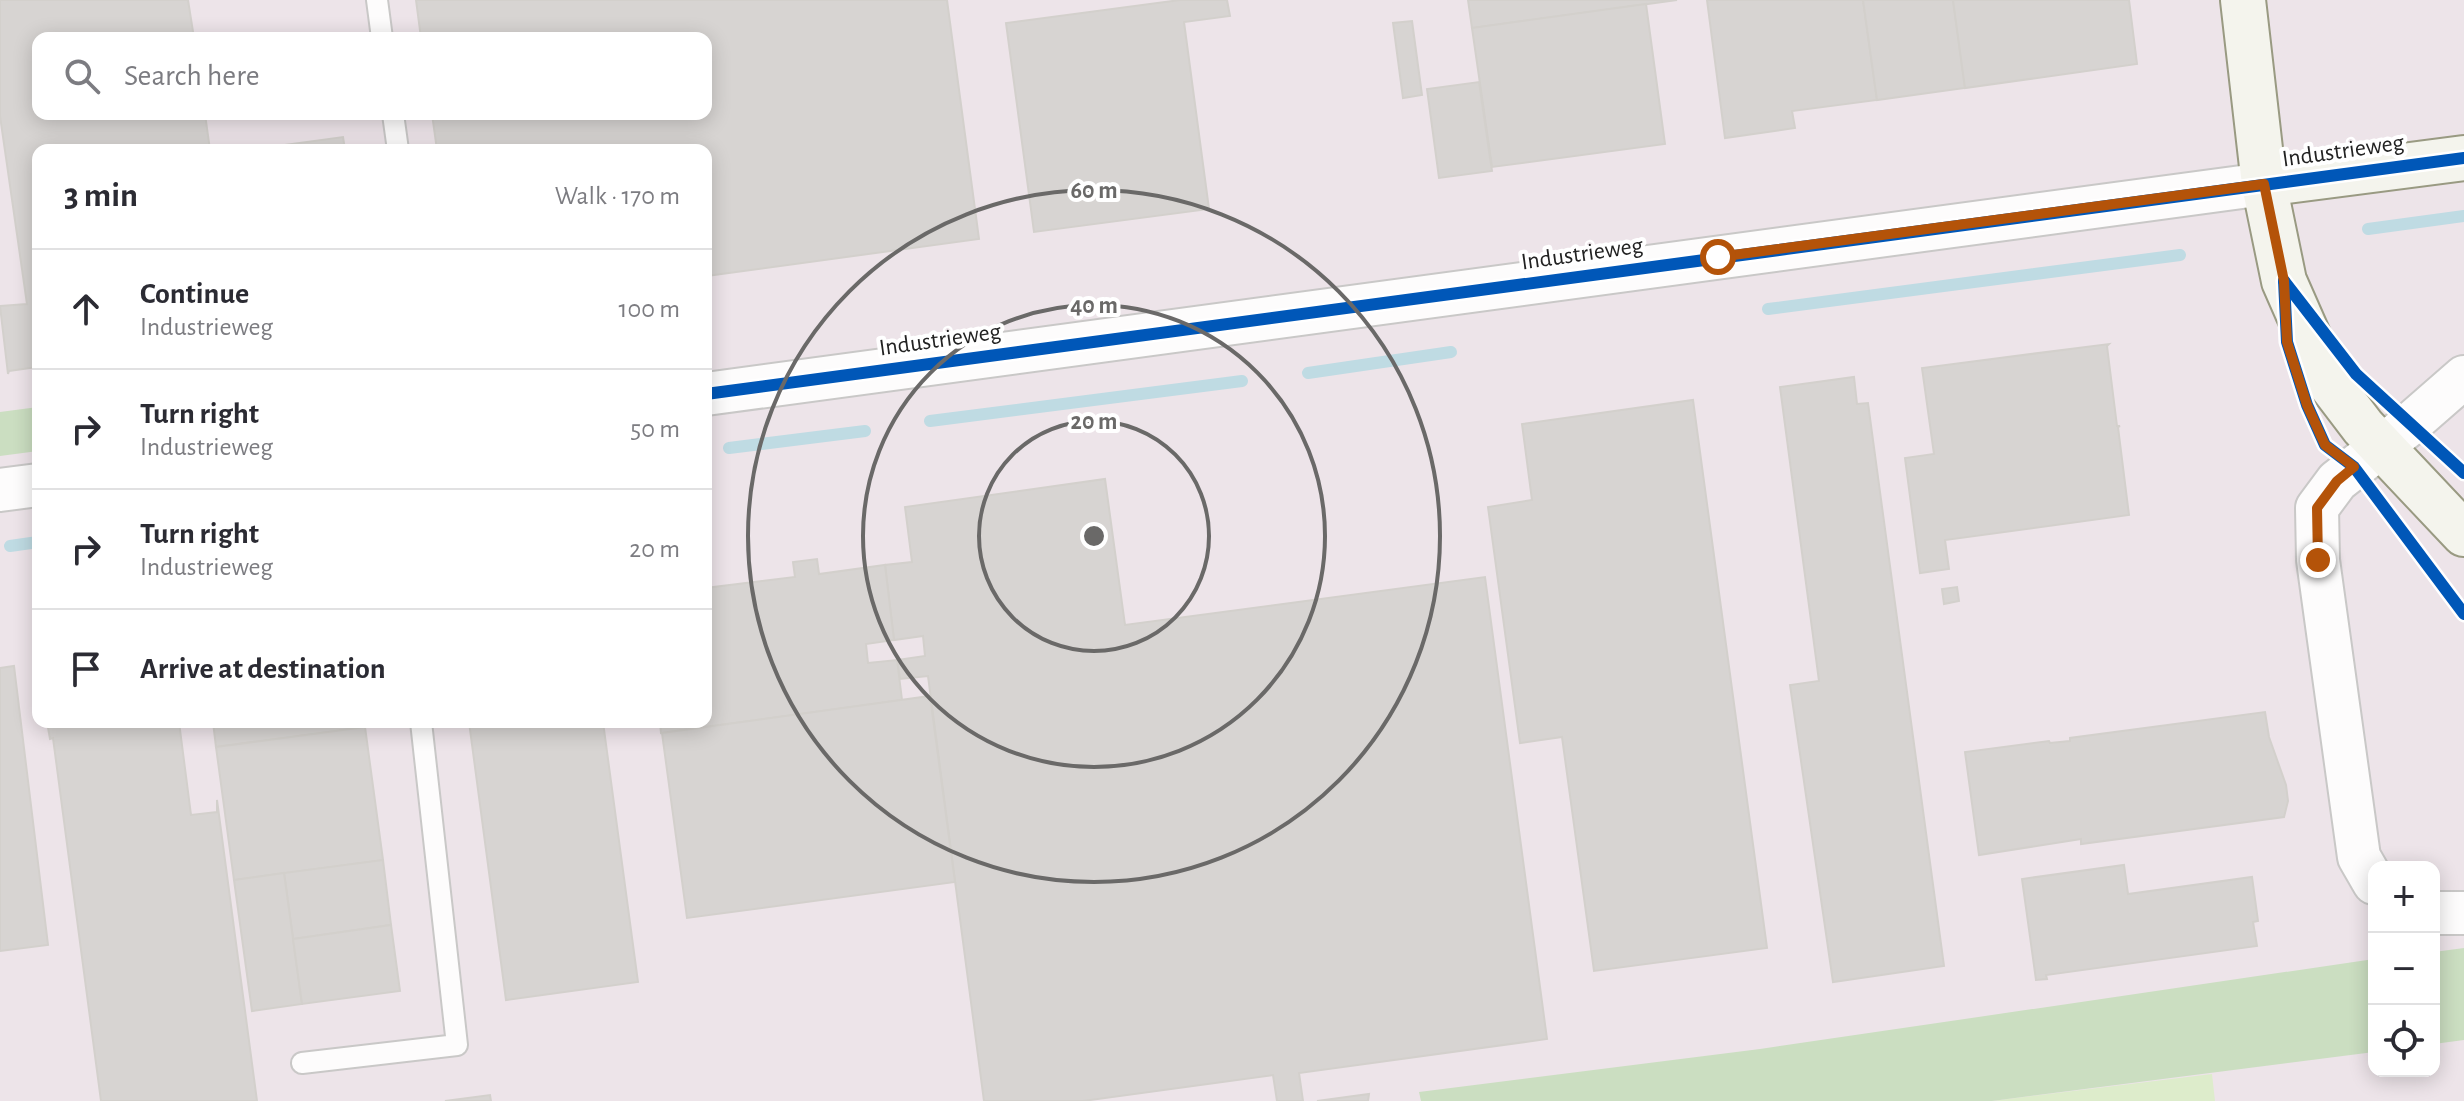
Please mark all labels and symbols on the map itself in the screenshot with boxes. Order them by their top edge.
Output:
street label: Industrieweg [2281,131,2406,171]
text: 60 m [1070,179,1118,203]
street label: Industrieweg [1520,234,1645,274]
route start [1700,239,1736,275]
text: 40 m [1070,294,1118,318]
street label: Industrieweg [878,320,1003,360]
text: 20 m [1071,410,1117,434]
centre of rings [1080,522,1108,550]
route end [2300,542,2336,578]

